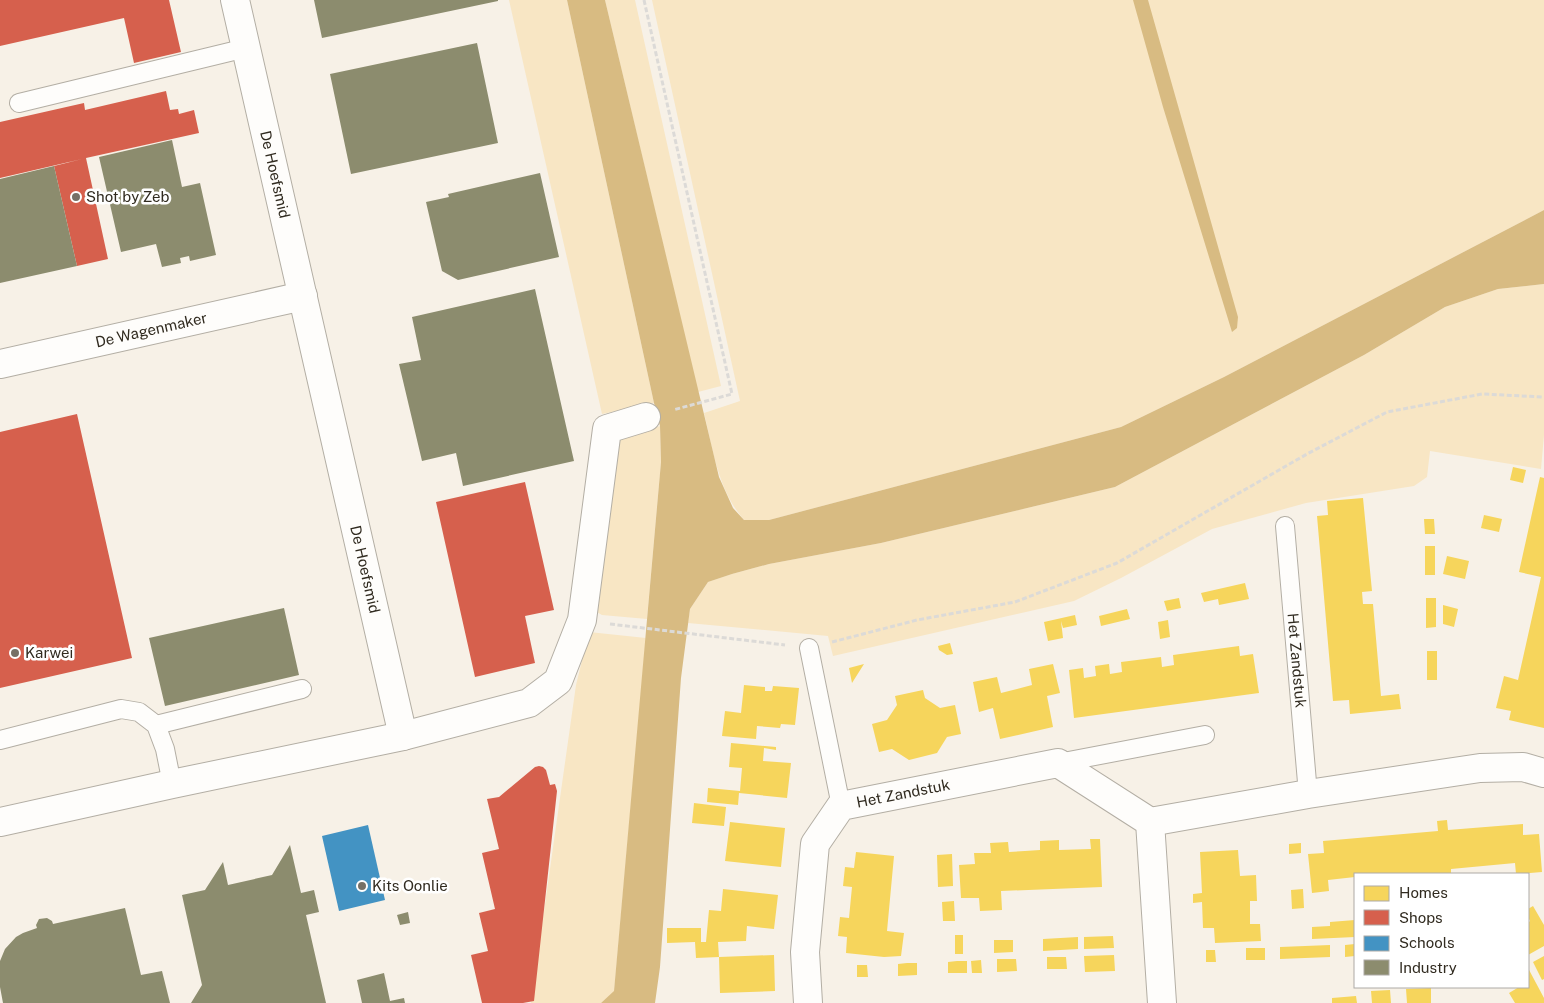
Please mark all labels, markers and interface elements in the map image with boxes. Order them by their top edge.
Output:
street label: De Hoefsmid [257,129,294,220]
place label: Shot by Zeb [86,188,170,205]
marker: Shot by Zeb [70,191,82,203]
street label: De Wagenmaker [94,309,209,350]
street label: De Hoefsmid [347,524,384,615]
street label: Het Zandstuk [1285,612,1310,709]
place label: Karwei [25,644,73,661]
marker: Karwei [9,647,21,659]
street label: Het Zandstuk [855,776,951,811]
legend [1354,873,1529,988]
place label: Kits Oonlie [372,877,448,894]
marker: Kits Oonlie [356,880,368,892]
text: Homes [1399,884,1448,901]
text: Shops [1399,909,1443,926]
text: Schools [1399,934,1455,951]
text: Industry [1399,959,1457,976]

